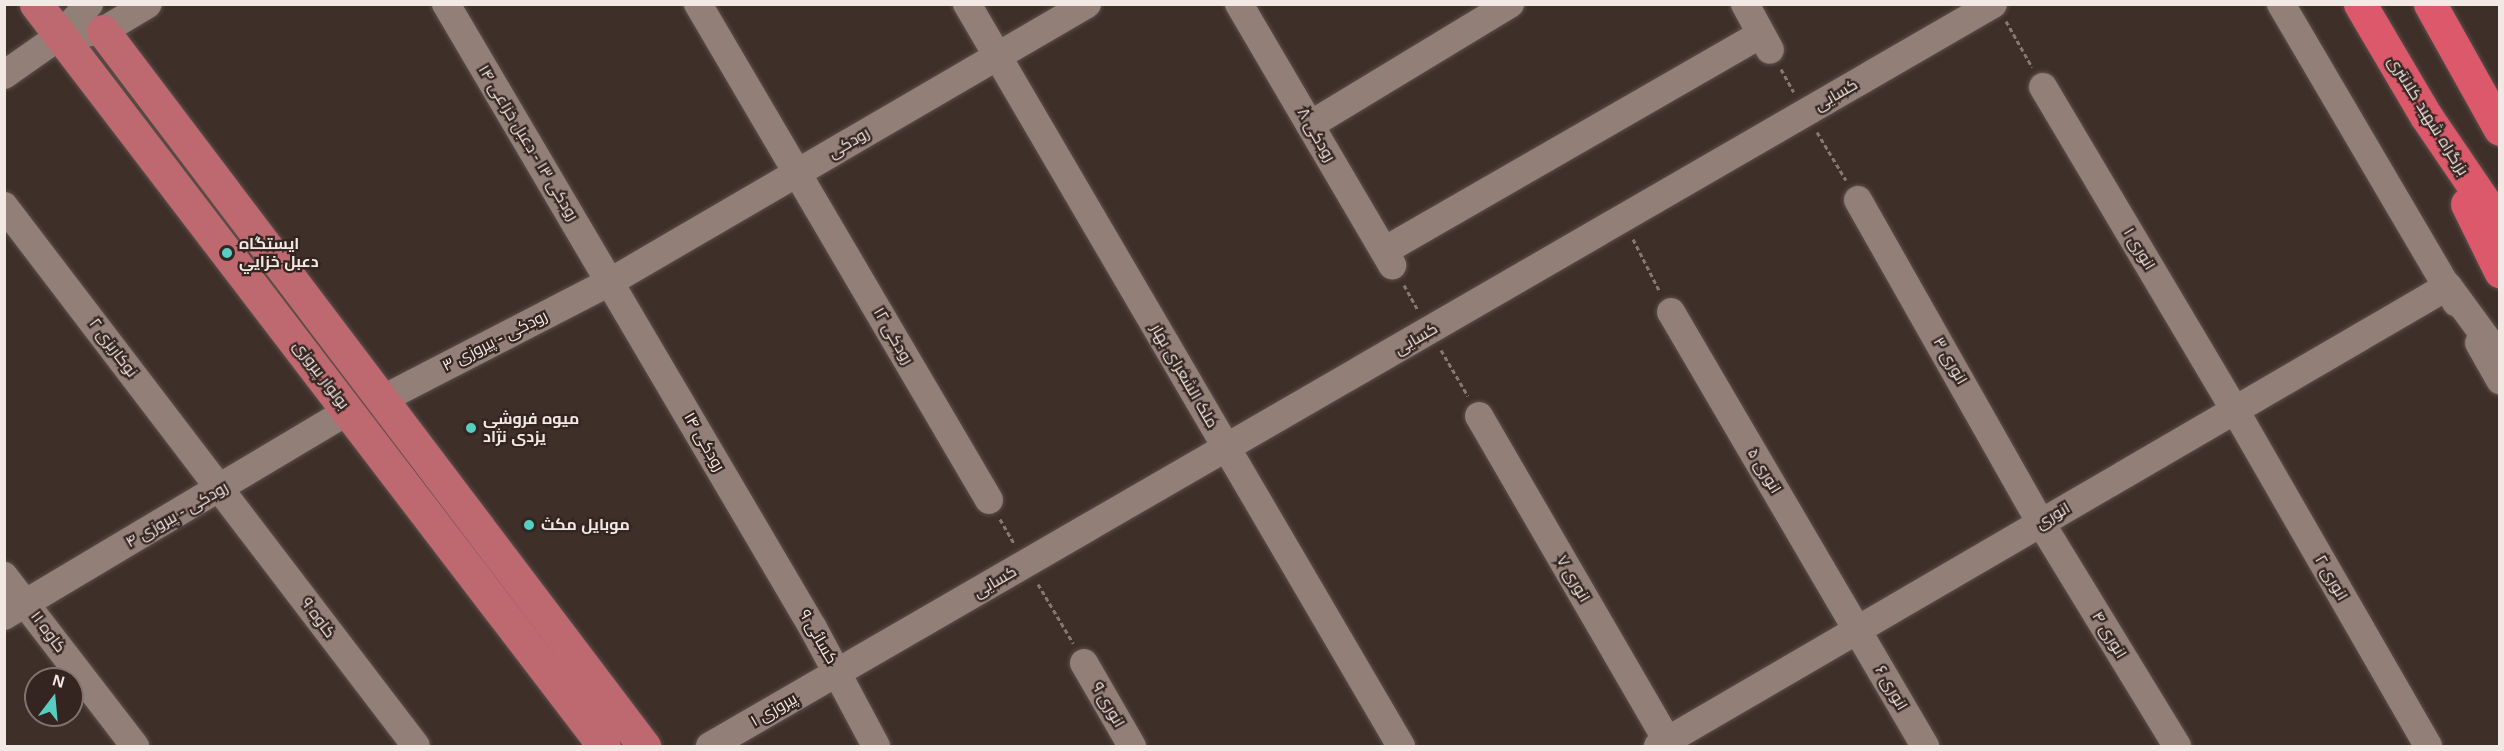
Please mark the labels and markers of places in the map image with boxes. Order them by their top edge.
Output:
place label: ايستگاه دعبل خزايي [239,234,319,272]
marker: ايستگاه دعبل خزايي [220,246,234,260]
place label: میوه فروشی یزدی نژاد [483,409,579,447]
marker: میوه فروشی یزدی نژاد [464,421,478,435]
place label: موبایل مکث [541,515,630,535]
marker: موبایل مکث [522,518,536,532]

